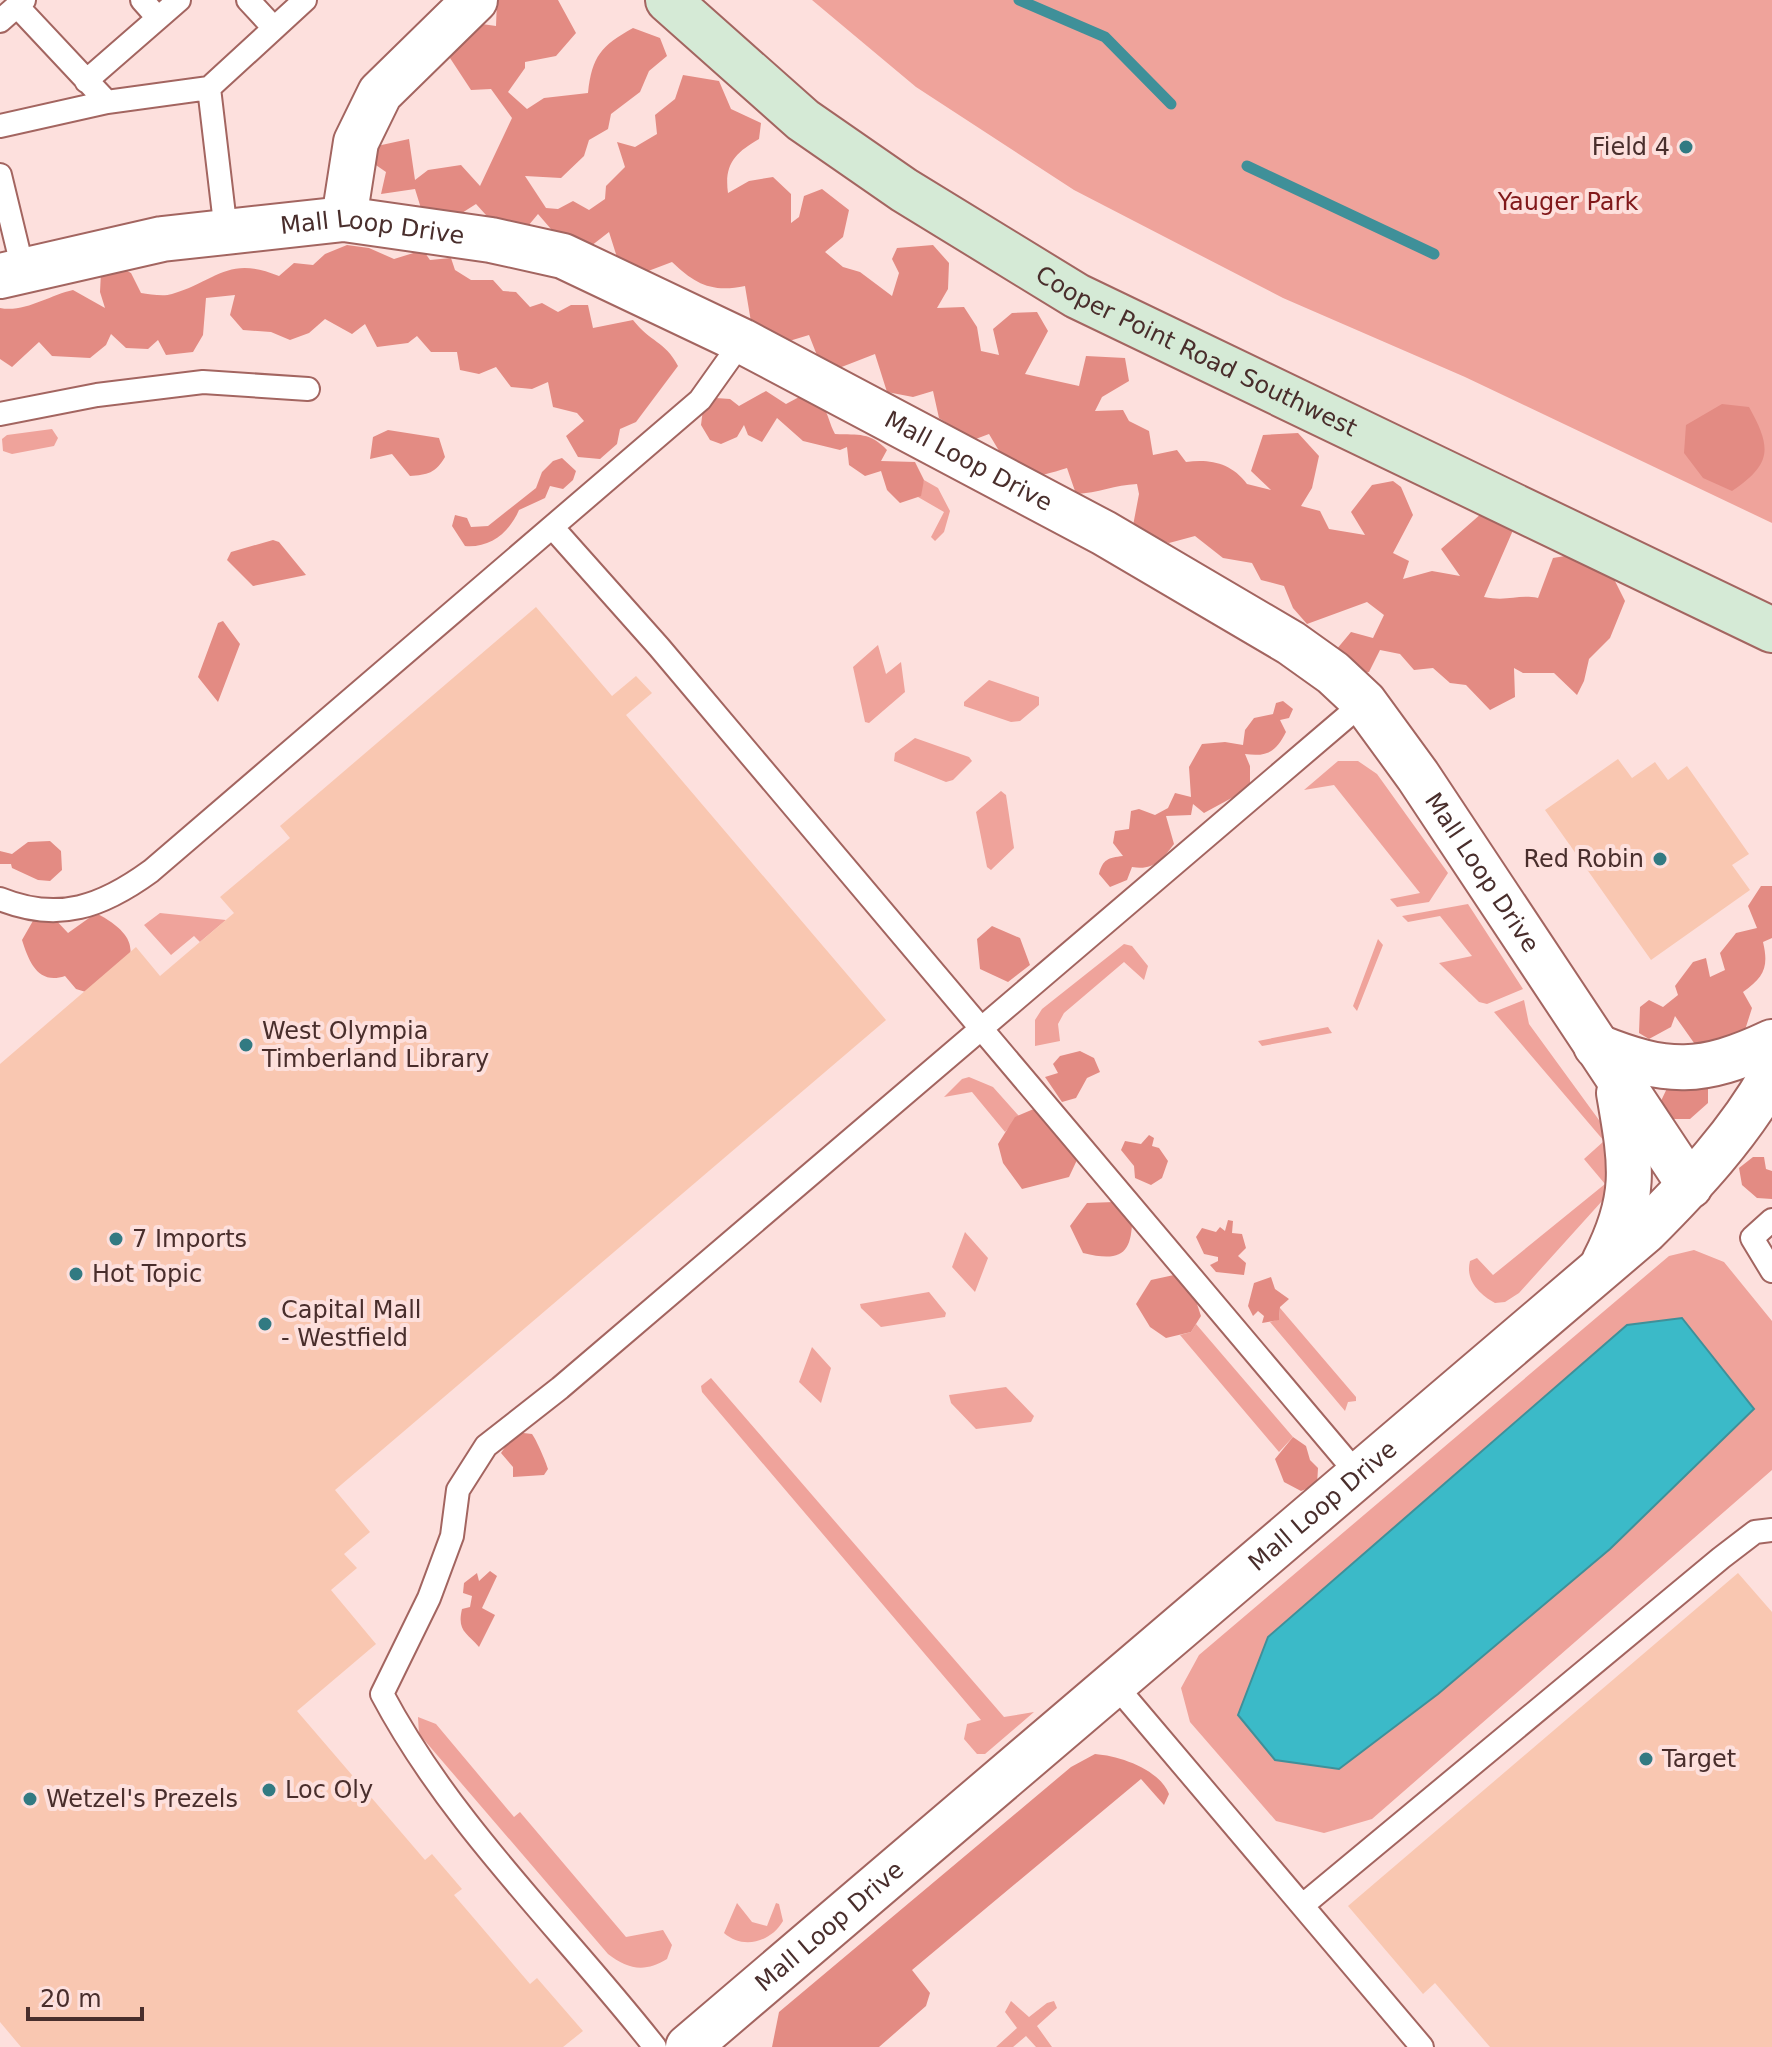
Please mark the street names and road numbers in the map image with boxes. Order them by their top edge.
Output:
street label: Mall Loop Drive [279,204,466,250]
street label: Cooper Point Road Southwest [1031,260,1362,442]
street label: Mall Loop Drive [880,405,1057,517]
street label: Mall Loop Drive [1419,788,1545,958]
street label: Mall Loop Drive [1243,1435,1402,1577]
street label: Mall Loop Drive [750,1855,909,1997]

